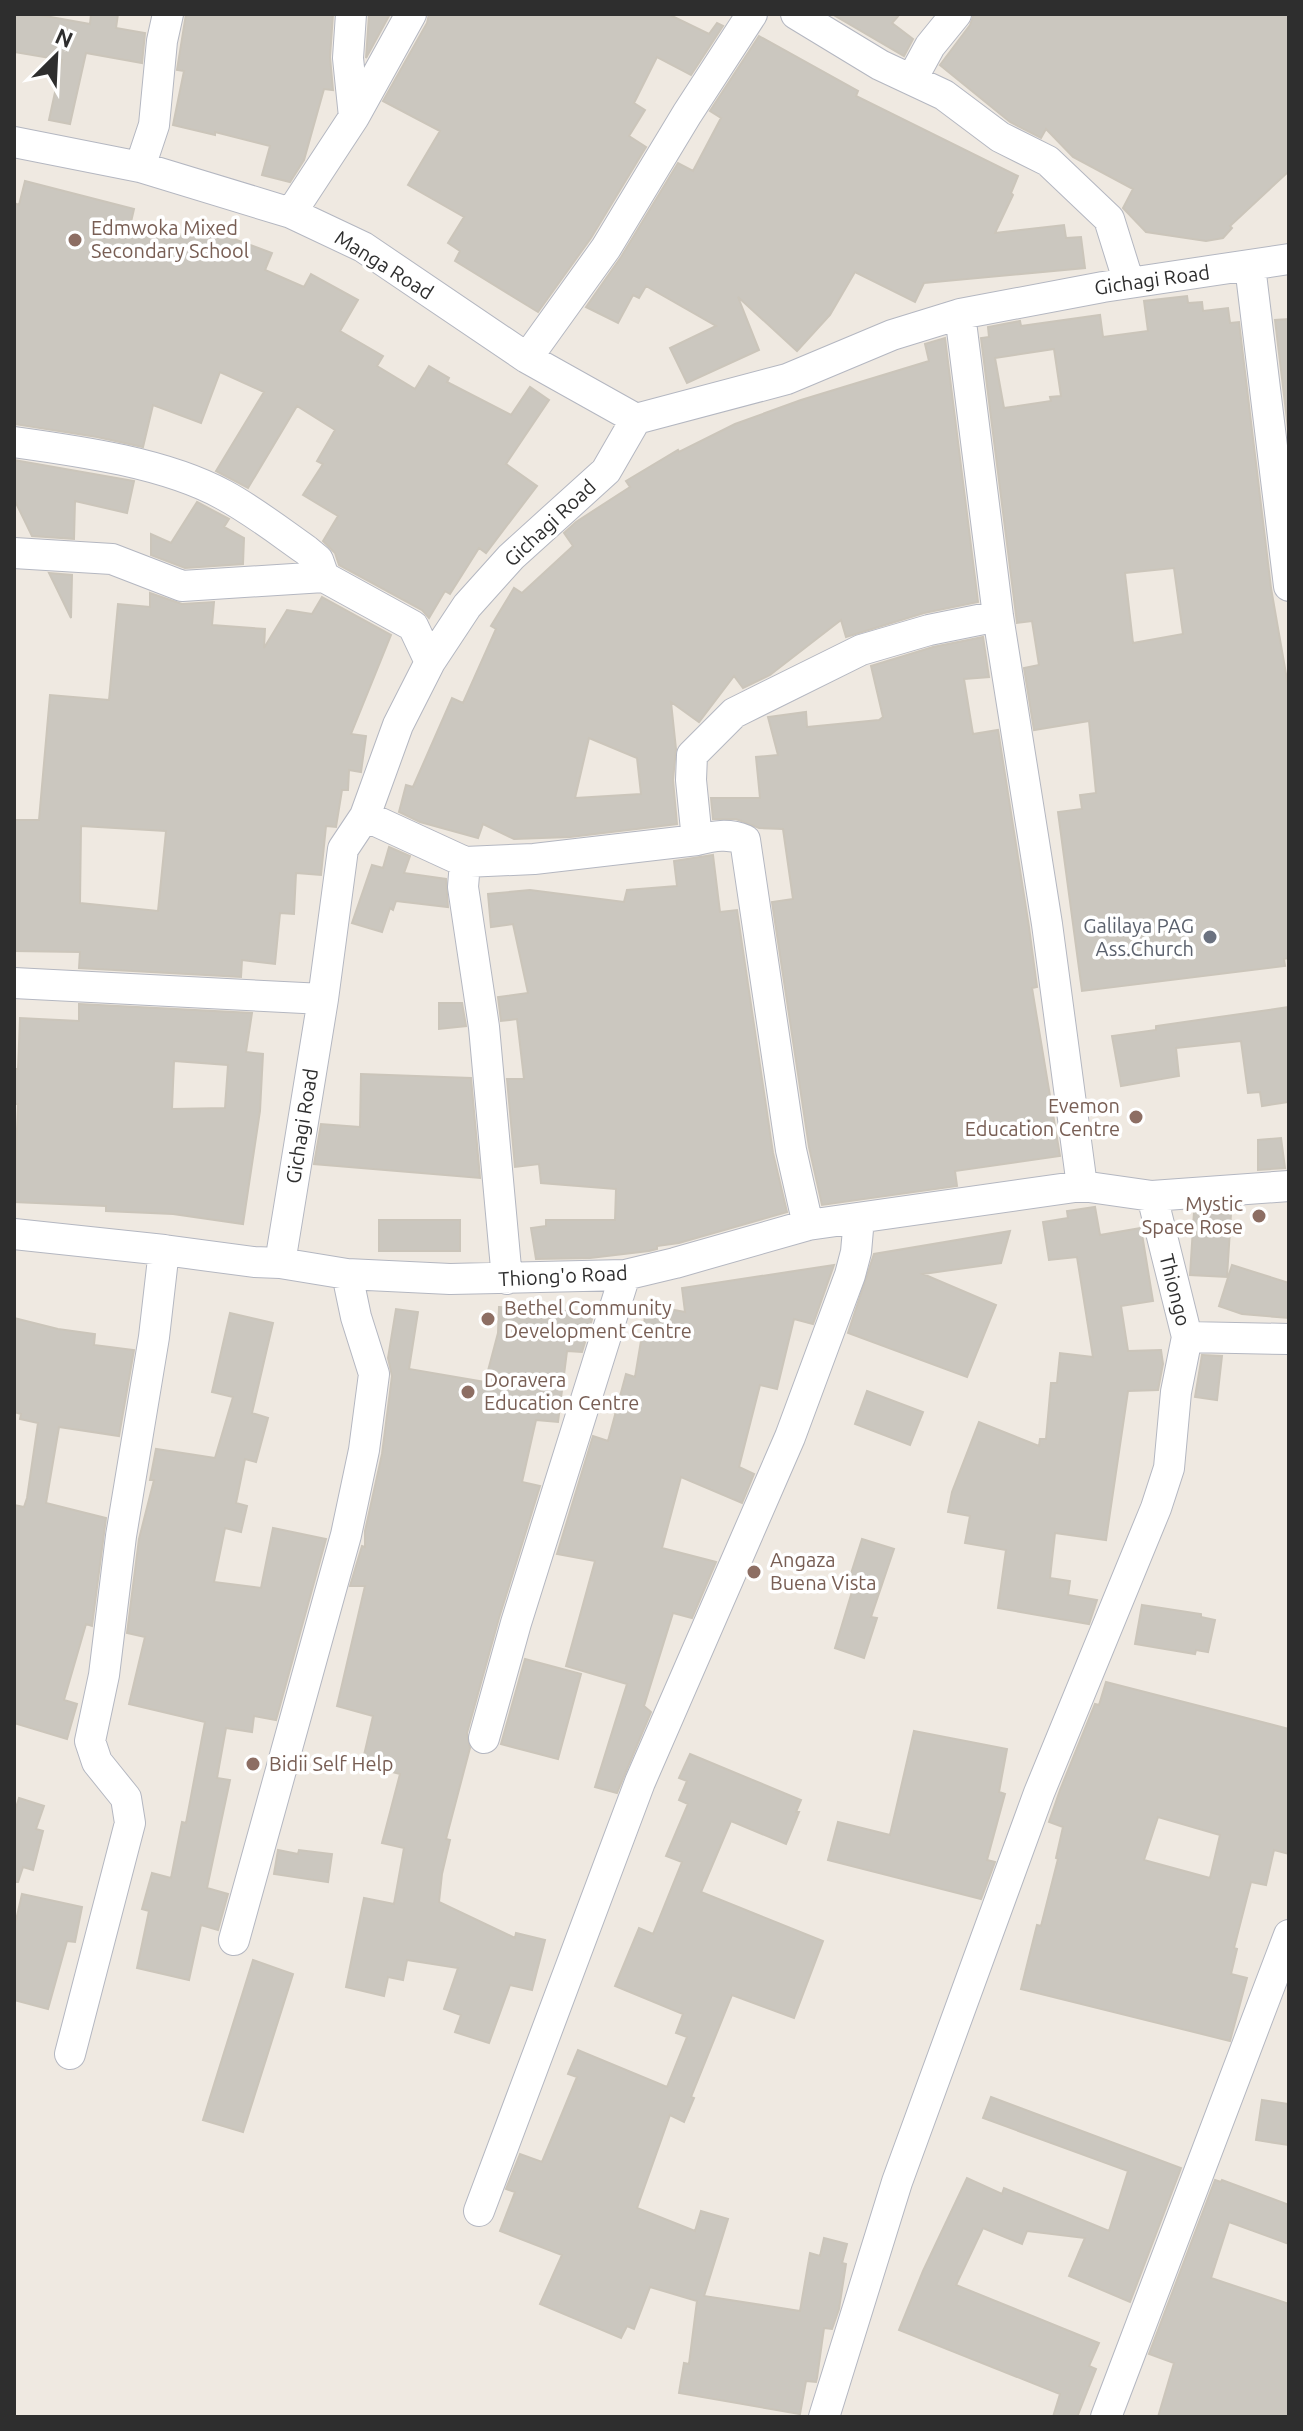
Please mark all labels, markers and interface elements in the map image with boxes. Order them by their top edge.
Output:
north arrow [16,16,96,96]
text: N [52,23,77,52]
place label: Edmwoka Mixed Secondary School [91,216,249,262]
street label: Manga Road [331,225,438,304]
marker: Edmwoka Mixed Secondary School [66,231,84,249]
street label: Gichagi Road [1093,260,1211,299]
street label: Gichagi Road [499,475,600,571]
place label: Galilaya PAG Ass.Church [1083,914,1194,960]
marker: Galilaya PAG Ass.Church [1201,928,1219,946]
street label: Gichagi Road [281,1067,322,1185]
place label: Evemon Education Centre [965,1094,1120,1140]
marker: Evemon Education Centre [1127,1108,1145,1126]
place label: Mystic Space Rose [1142,1192,1243,1238]
marker: Mystic Space Rose [1250,1207,1268,1225]
street label: Thiongo [1155,1251,1196,1328]
street label: Thiong'o Road [498,1261,628,1290]
place label: Bethel Community Development Centre [504,1296,692,1342]
marker: Bethel Community Development Centre [479,1310,497,1328]
place label: Doravera Education Centre [484,1368,639,1414]
marker: Doravera Education Centre [459,1383,477,1401]
place label: Angaza Buena Vista [770,1548,876,1594]
marker: Angaza Buena Vista [745,1563,763,1581]
place label: Bidii Self Help [269,1752,393,1775]
marker: Bidii Self Help [244,1755,262,1773]

